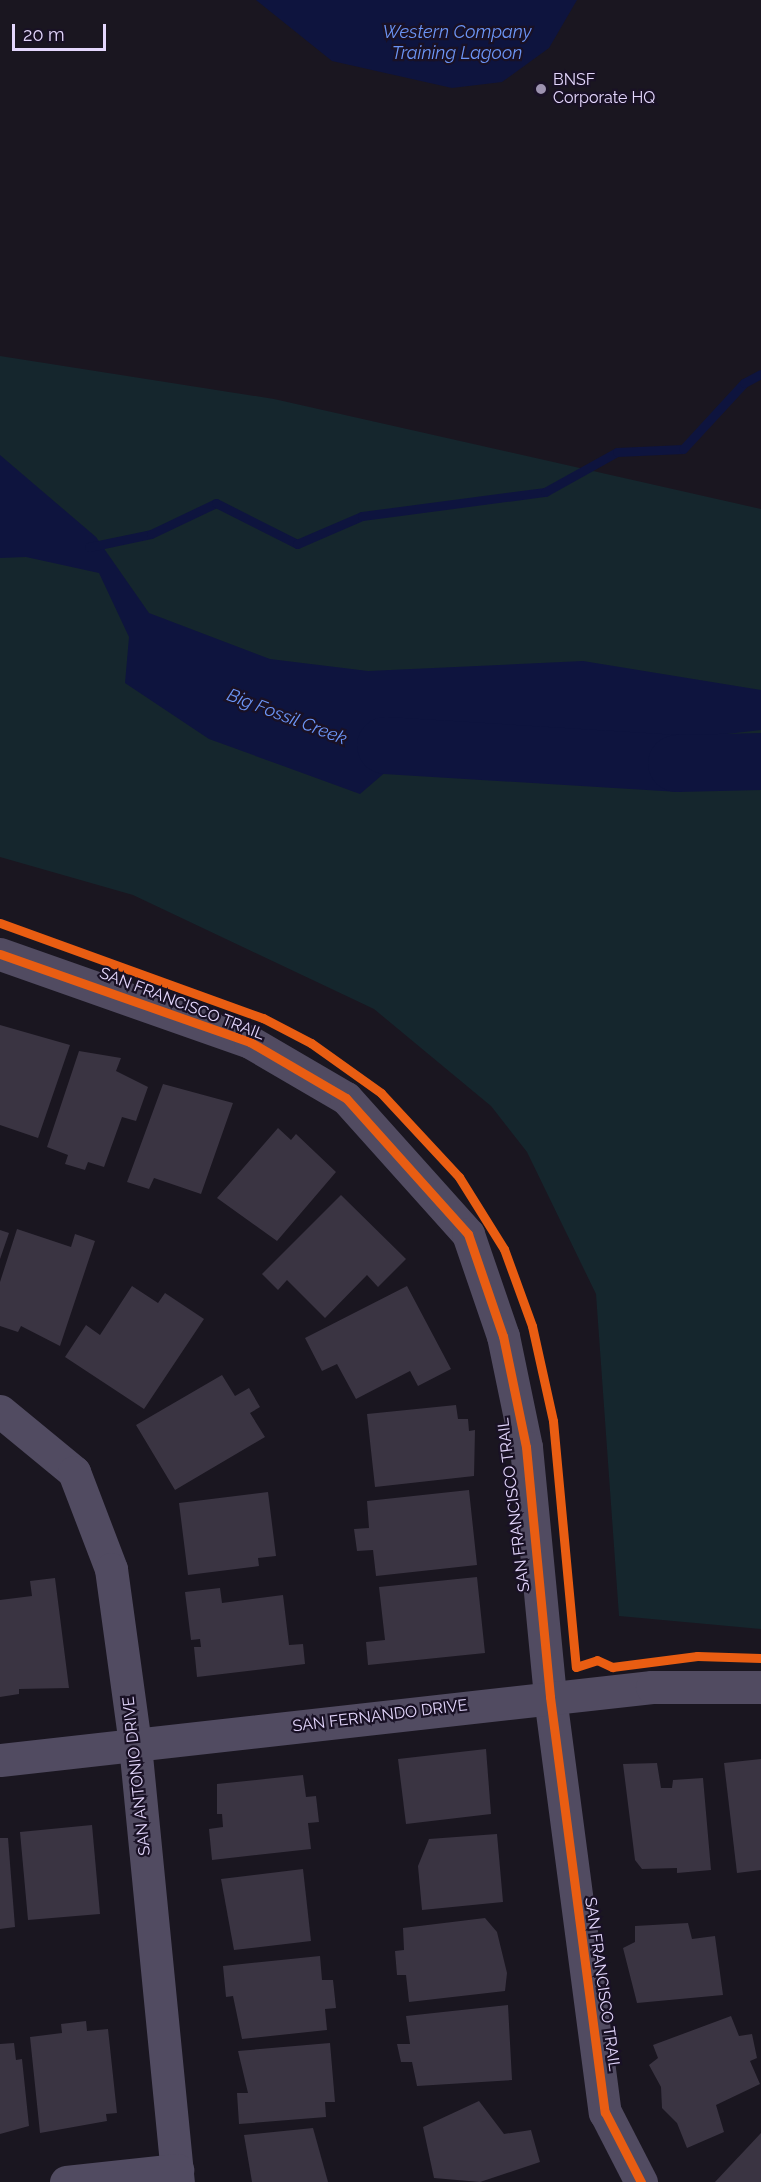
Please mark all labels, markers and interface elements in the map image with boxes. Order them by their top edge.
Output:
scale bar [15,12,110,50]
water label: Western Company Training Lagoon [383,22,531,64]
text: 20 m [23,24,65,45]
place label: BNSF Corporate HQ [553,70,655,108]
marker: BNSF Corporate HQ [534,82,548,96]
water label: Big Fossil Creek [224,684,350,750]
street label: SAN FRANCISCO TRAIL [97,964,267,1044]
street label: SAN FRANCISCO TRAIL [494,1417,534,1593]
street label: SAN ANTONIO DRIVE [119,1695,155,1857]
street label: SAN FERNANDO DRIVE [292,1696,468,1736]
street label: SAN FRANCISCO TRAIL [580,1896,624,2072]

